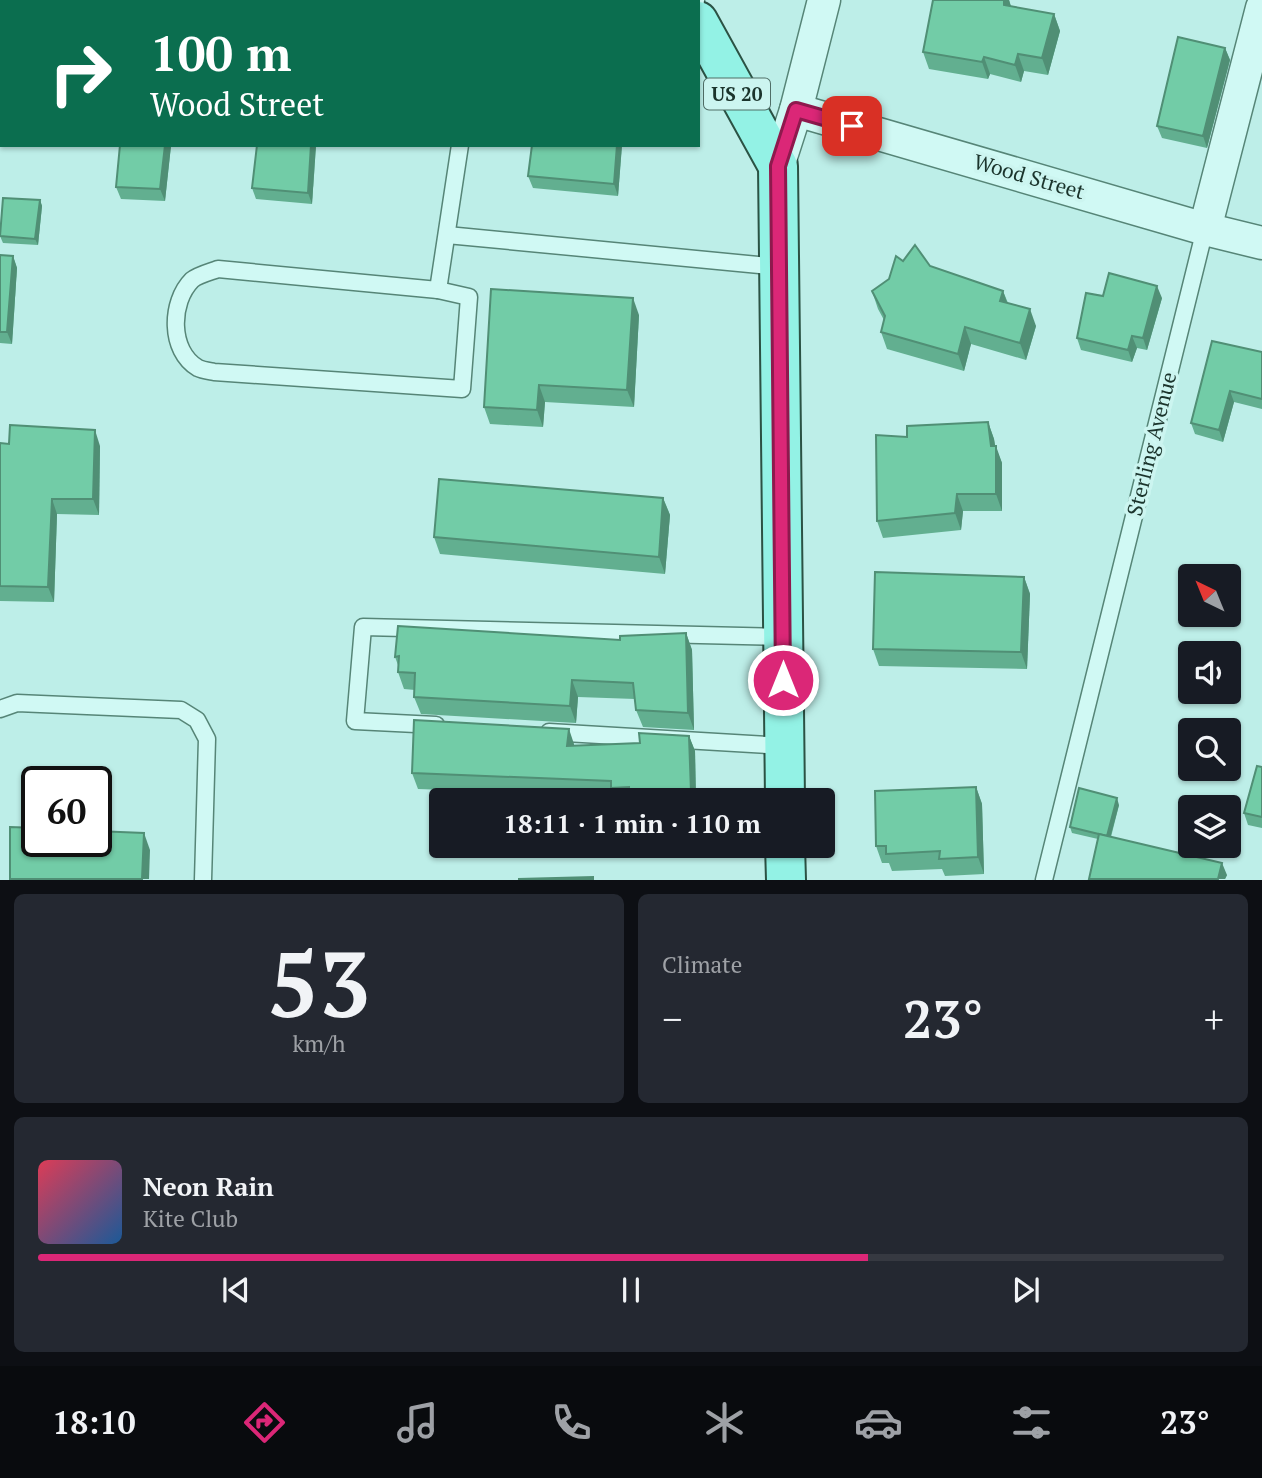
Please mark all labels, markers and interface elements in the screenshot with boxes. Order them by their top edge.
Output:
text: 100 m [150,20,292,85]
icon: right [35,28,126,119]
road number: US 20 [704,78,770,110]
text: Wood Street [150,83,324,125]
pin [822,96,882,156]
icon: arrive [833,107,871,145]
street label: Wood Street [970,147,1088,205]
street label: Sterling Avenue [1120,369,1182,519]
north arrow [1178,564,1241,626]
map controls [1178,564,1241,858]
button: sound [1178,641,1241,704]
position arrow [746,643,820,717]
button: search [1178,718,1241,781]
speed limit sign: 60 [21,766,112,857]
button: layers [1178,795,1241,858]
text: 18:11 · 1 min · 110 m [503,806,761,840]
text: 53 [268,922,370,1043]
text: Climate [662,949,742,980]
text: 23° [903,984,983,1053]
text: − [662,994,682,1044]
text: + [1204,994,1224,1044]
text: km/h [292,1028,346,1059]
text: Neon Rain [143,1169,274,1203]
text: Kite Club [143,1203,238,1234]
icon: previous [217,1271,255,1309]
icon: pause [612,1271,650,1309]
icon: next [1007,1271,1045,1309]
icon: directions [240,1398,289,1447]
icon: music [393,1398,442,1447]
icon: phone [547,1398,596,1447]
icon: climate [700,1398,749,1447]
icon: car [854,1398,903,1447]
icon: filters [1007,1398,1056,1447]
text: 18:10 [52,1401,136,1443]
text: 23° [1160,1401,1210,1443]

